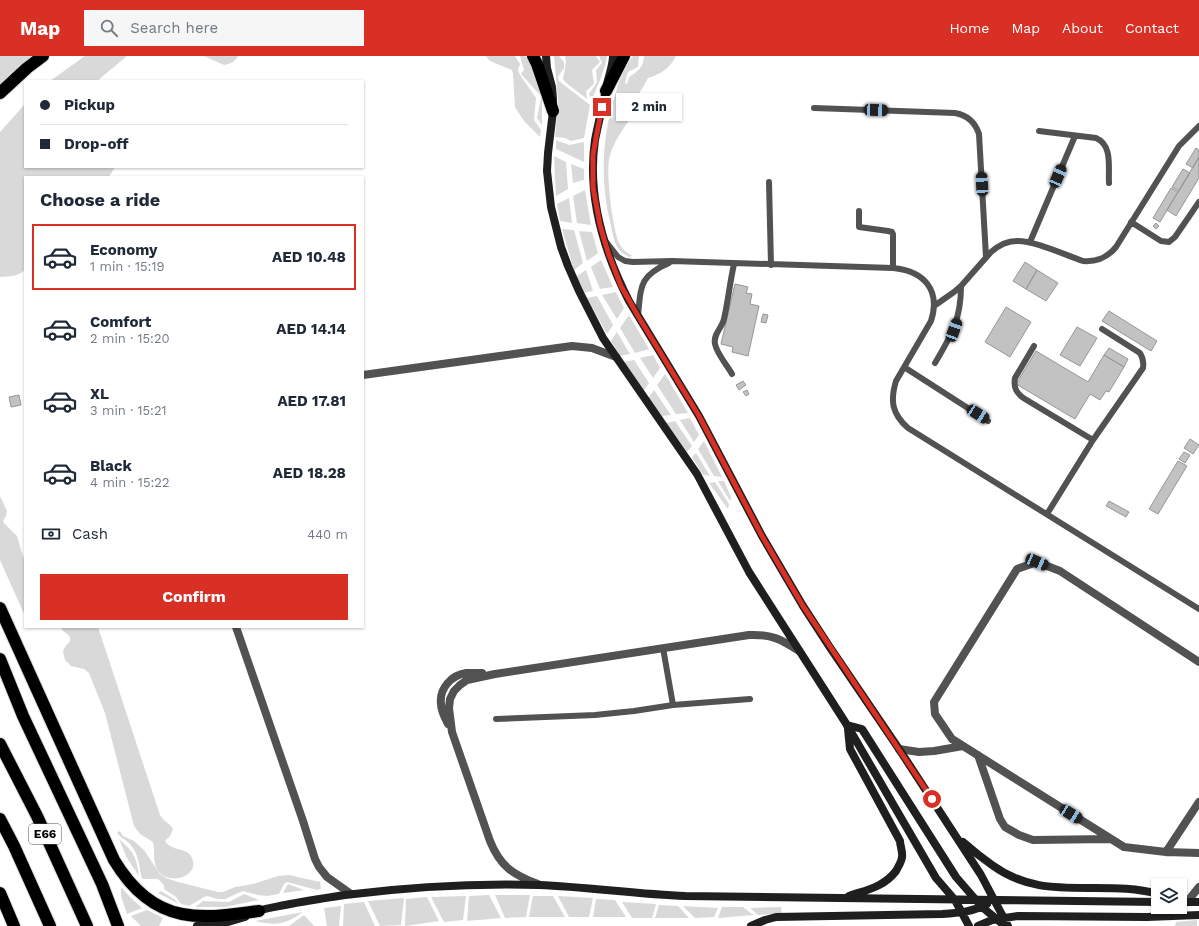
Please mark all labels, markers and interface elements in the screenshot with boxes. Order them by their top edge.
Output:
search box [84,10,364,46]
text: Map [20,17,60,40]
icon: search [98,17,120,39]
text: Search here [130,19,218,37]
text: Home [949,20,989,36]
text: Map [1011,20,1040,36]
text: About [1062,20,1103,36]
text: Contact [1125,20,1179,36]
callout: 2 min [616,93,682,121]
text: Pickup [64,96,115,114]
route end [593,98,611,116]
text: 2 min [631,99,667,114]
car [864,104,888,116]
text: Drop-off [64,135,129,153]
car [1048,163,1068,189]
car [975,172,989,196]
text: Choose a ride [40,189,160,210]
icon: car [42,239,78,275]
text: Economy [90,241,157,259]
text: AED 10.48 [272,248,346,266]
text: 1 min · 15:19 [90,259,165,274]
icon: car [42,311,78,347]
text: Comfort [90,313,151,331]
car [944,317,964,343]
text: AED 14.14 [276,320,346,338]
text: 2 min · 15:20 [90,331,170,346]
icon: car [42,383,78,419]
text: XL [90,385,109,403]
text: AED 17.81 [277,392,346,410]
car [965,402,991,426]
text: 3 min · 15:21 [90,403,167,418]
icon: car [42,455,78,491]
text: Black [90,457,132,475]
text: AED 18.28 [273,464,346,482]
text: 4 min · 15:22 [90,475,169,490]
icon: cash [40,523,62,545]
text: Cash [72,525,108,543]
text: 440 m [307,527,348,542]
car [1024,552,1050,572]
button: Confirm [40,574,348,620]
route start [923,790,941,808]
car [1058,803,1084,825]
road number: E66 [29,824,61,844]
map controls [1151,878,1187,914]
button: layers [1151,878,1187,914]

